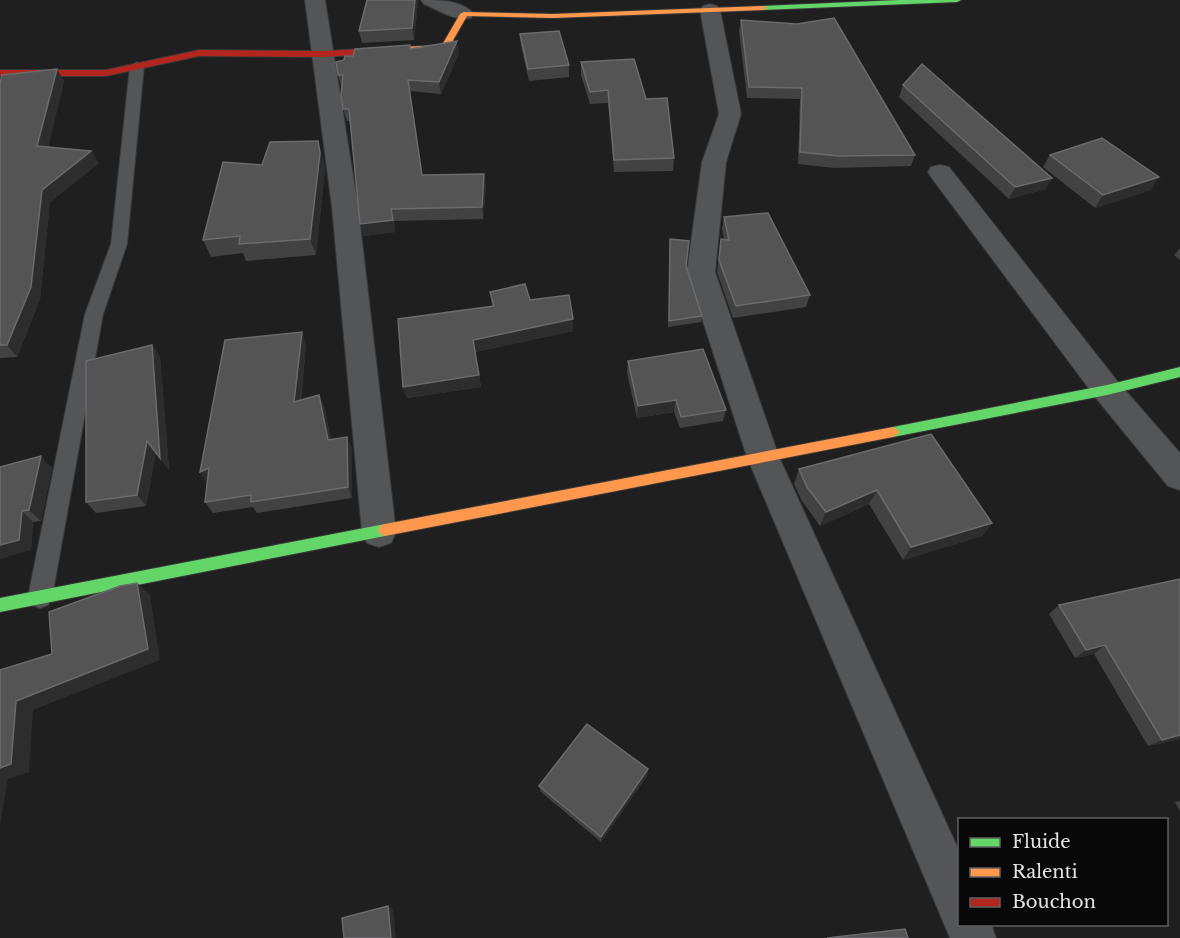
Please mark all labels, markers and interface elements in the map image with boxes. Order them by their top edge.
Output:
legend [958,818,1168,926]
text: Fluide [1012,831,1071,853]
text: Ralenti [1012,861,1078,883]
text: Bouchon [1012,891,1096,913]

